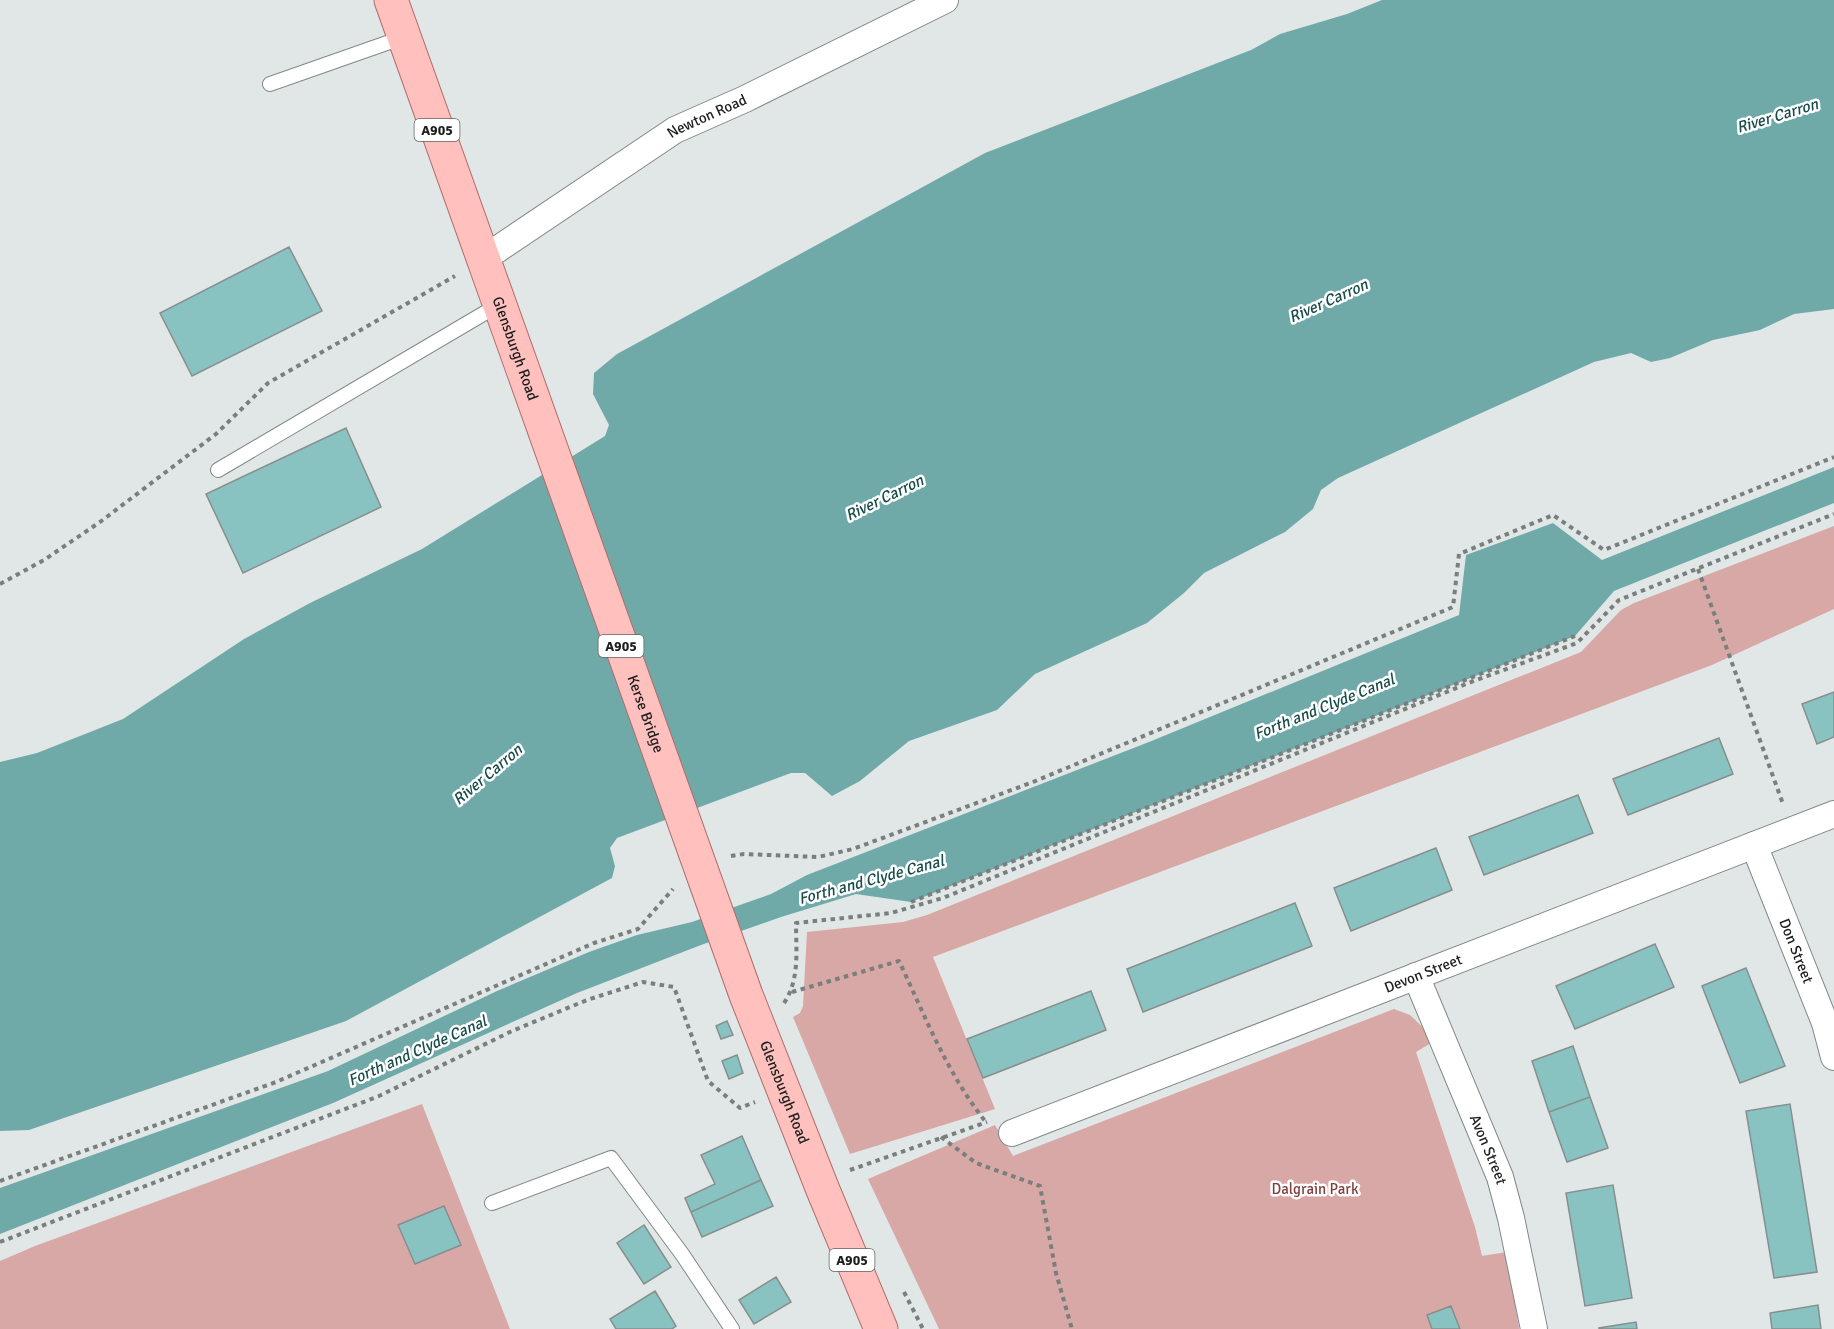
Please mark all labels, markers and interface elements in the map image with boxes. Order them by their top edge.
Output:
street label: Newton Road [663,90,749,142]
water label: River Carron [1734,94,1822,138]
road number: A905 [414,119,460,141]
water label: River Carron [1286,274,1372,327]
street label: Glensburgh Road [489,294,542,403]
water label: River Carron [842,470,928,525]
road number: A905 [598,635,644,657]
water label: Forth and Clyde Canal [1251,669,1399,744]
street label: Kerse Bridge [624,673,668,755]
water label: River Carron [449,739,527,810]
water label: Forth and Clyde Canal [796,851,947,909]
street label: Don Street [1775,916,1817,986]
street label: Devon Street [1382,950,1465,997]
water label: Forth and Clyde Canal [345,1011,491,1091]
street label: Glensburgh Road [756,1038,813,1146]
street label: Avon Street [1466,1112,1511,1186]
park label: Dalgrain Park [1272,1180,1359,1198]
road number: A905 [830,1249,874,1271]

